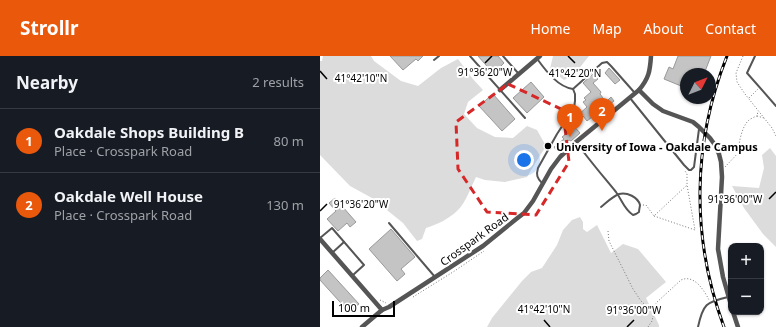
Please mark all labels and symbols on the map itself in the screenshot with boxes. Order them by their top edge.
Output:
text: 91°36'20"W [458,65,513,79]
text: 41°42'20"N [549,66,601,80]
north arrow [680,68,716,104]
text: 41°42'10"N [335,71,387,85]
pin: 2 [589,98,615,131]
pin: 1 [557,104,583,137]
place label: University of Iowa - Oakdale Campus [556,139,758,154]
marker: University of Iowa - Oakdale Campus [543,141,553,151]
your location [514,150,534,170]
text: 91°36'00"W [708,192,763,206]
text: 91°36'20"W [334,197,389,211]
street label: Crosspark Road [437,209,511,269]
scale bar [332,299,395,318]
text: 41°42'10"N [518,302,570,316]
text: 91°36'00"W [607,303,662,317]

